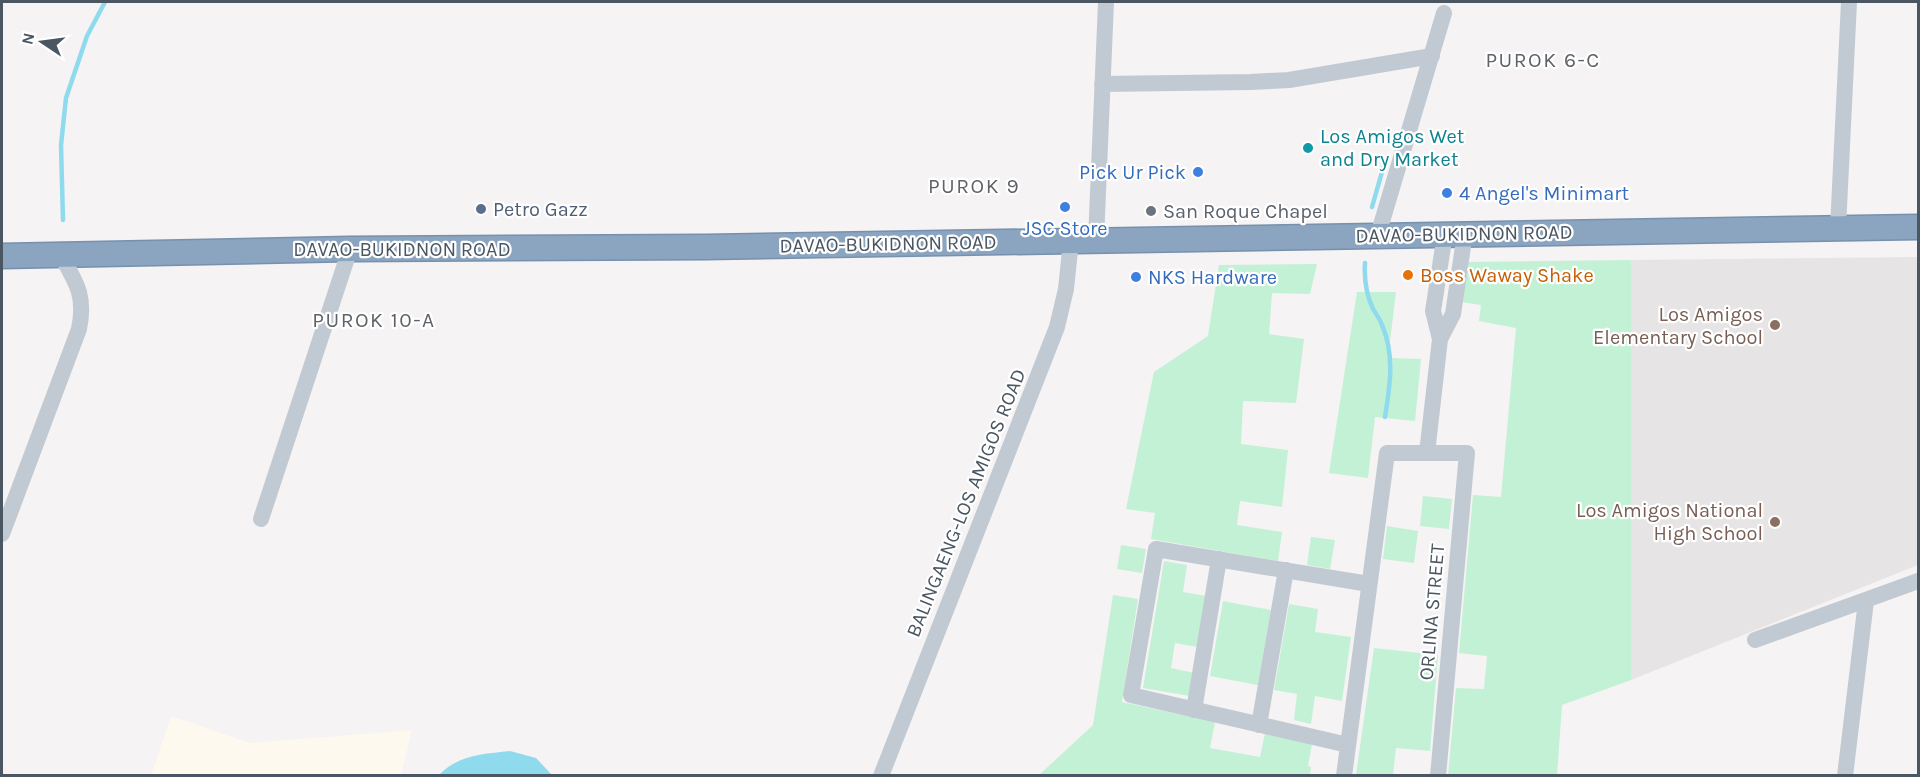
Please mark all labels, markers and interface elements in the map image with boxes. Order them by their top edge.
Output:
north arrow [12,12,72,72]
text: N [17,31,38,46]
district label: PUROK 6-C [1485,48,1601,72]
place label: Los Amigos Wet and Dry Market [1320,125,1465,171]
marker: Los Amigos Wet and Dry Market [1301,141,1315,155]
place label: Pick Ur Pick [1079,161,1186,184]
marker: Pick Ur Pick [1191,165,1205,179]
district label: PUROK 9 [928,174,1020,198]
place label: 4 Angel's Minimart [1459,182,1629,205]
marker: 4 Angel's Minimart [1440,186,1454,200]
place label: Petro Gazz [493,198,588,221]
marker: JSC Store [1058,200,1072,214]
place label: San Roque Chapel [1163,200,1328,223]
marker: Petro Gazz [474,202,488,216]
marker: San Roque Chapel [1144,204,1158,218]
place label: JSC Store [1022,217,1108,240]
street label: DAVAO-BUKIDNON ROAD [1355,221,1573,247]
street label: DAVAO-BUKIDNON ROAD [779,231,997,257]
street label: DAVAO-BUKIDNON ROAD [293,238,511,261]
place label: Boss Waway Shake [1420,264,1594,287]
place label: NKS Hardware [1148,266,1277,289]
marker: Boss Waway Shake [1401,268,1415,282]
marker: NKS Hardware [1129,270,1143,284]
place label: Los Amigos Elementary School [1593,303,1763,349]
district label: PUROK 10-A [312,308,436,332]
marker: Los Amigos Elementary School [1768,318,1782,332]
street label: BALINGAENG-LOS AMIGOS ROAD [902,366,1030,640]
place label: Los Amigos National High School [1576,499,1763,545]
marker: Los Amigos National High School [1768,515,1782,529]
street label: ORLINA STREET [1415,543,1449,681]

